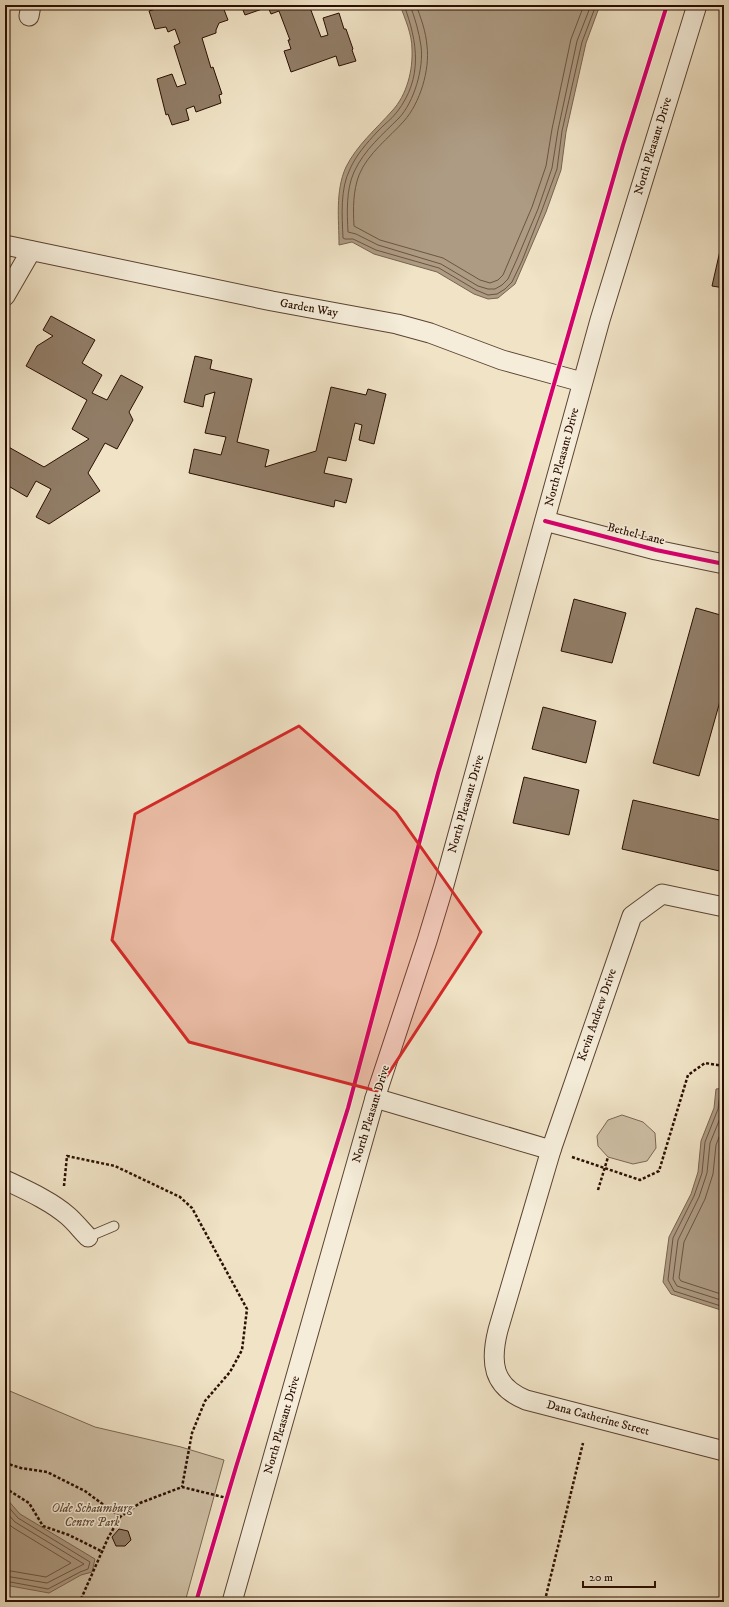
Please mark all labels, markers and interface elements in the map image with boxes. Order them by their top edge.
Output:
street label: North Pleasant Drive [631,95,675,197]
street label: Garden Way [279,296,340,321]
street label: North Pleasant Drive [542,406,582,508]
street label: Bethel Lane [606,520,666,548]
street label: North Pleasant Drive [445,753,487,855]
street label: Kevin Andrew Drive [574,967,620,1063]
street label: North Pleasant Drive [349,1063,393,1165]
street label: North Pleasant Drive [261,1374,303,1476]
street label: Dana Catherine Street [545,1397,651,1439]
park label: Olde Schaumburg Centre Park [51,1501,134,1530]
scale bar [583,1563,655,1589]
text: 20 m [589,1570,613,1585]

